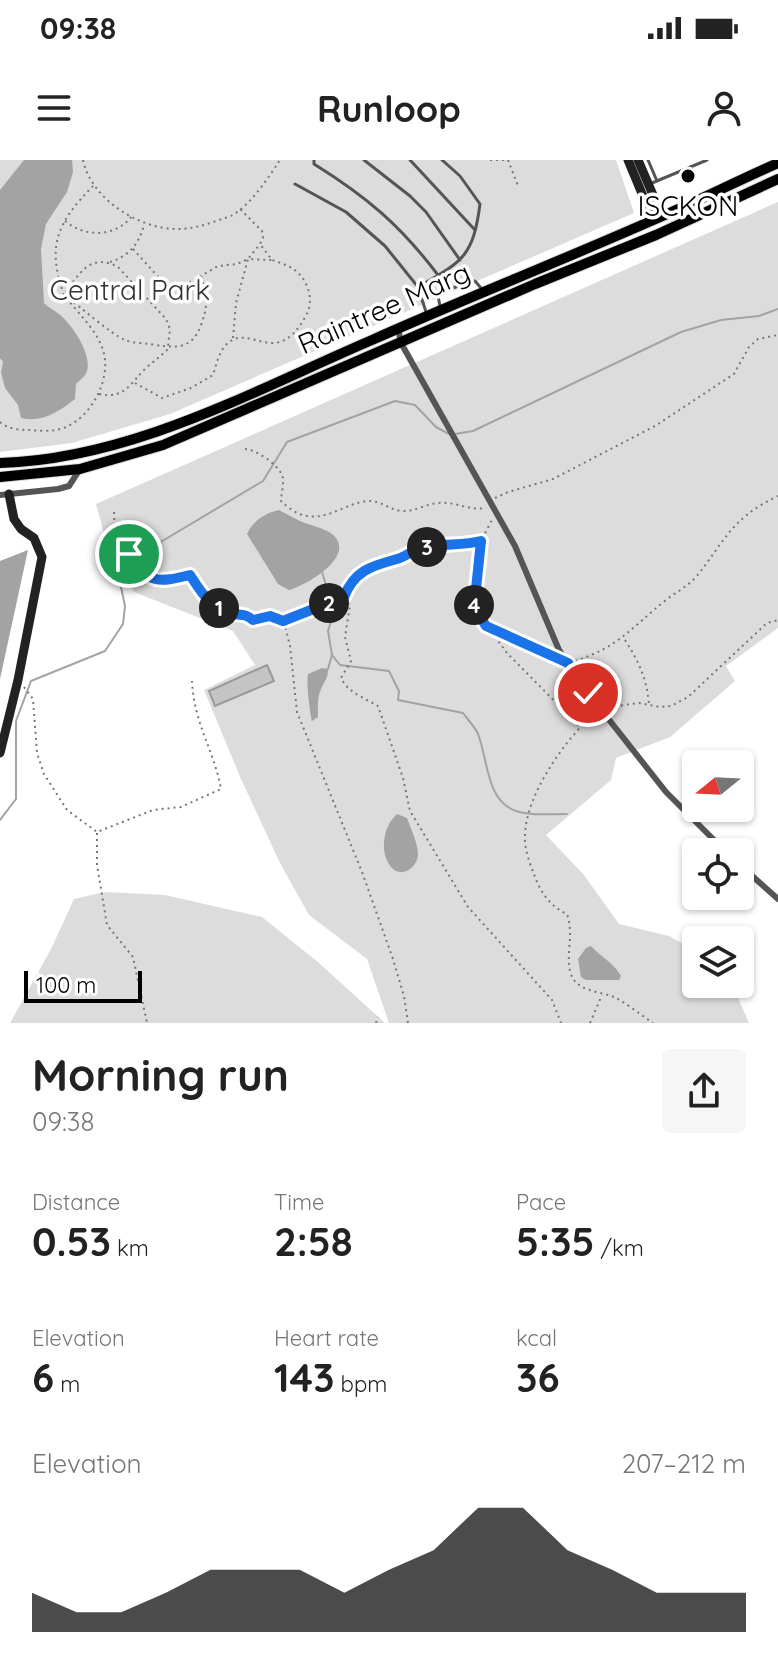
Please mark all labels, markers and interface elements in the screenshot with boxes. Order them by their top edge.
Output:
text: 09:38 [40,9,116,47]
icon: menu [32,86,76,130]
text: Runloop [317,86,461,131]
icon: person [702,86,746,130]
marker: ISCKON [679,167,697,185]
place label: ISCKON [638,188,738,223]
street label: Raintree Marg [292,254,475,361]
park label: Central Park [50,272,210,307]
pin [95,520,163,588]
pin: 3 [407,527,447,567]
icon: arrive [107,532,151,576]
text: 3 [421,533,433,561]
pin: 2 [309,583,349,623]
pin: 4 [454,585,494,625]
pin: 1 [199,588,239,628]
text: 2 [323,589,335,617]
text: 4 [468,591,480,619]
text: 1 [215,594,223,622]
pin [554,659,622,727]
icon: check [566,671,610,715]
north arrow [682,750,754,822]
map controls [682,750,754,998]
button: locate [682,838,754,910]
button: layers [682,926,754,998]
scale bar [24,967,142,1003]
text: 100 m [36,971,96,999]
text: Morning run [32,1047,289,1102]
button: share [662,1049,746,1133]
text: 09:38 [32,1105,95,1138]
text: Distance [32,1188,120,1216]
text: Time [274,1188,325,1216]
text: Pace [516,1188,566,1216]
text: 0.53 [32,1216,111,1266]
text: 2:58 [274,1216,353,1266]
text: 5:35 [516,1216,594,1266]
text: km [111,1234,149,1262]
text: /km [594,1234,644,1262]
text: Elevation [32,1324,125,1352]
text: Heart rate [274,1324,379,1352]
text: kcal [516,1324,557,1352]
text: 6 [32,1352,54,1402]
text: 143 [274,1352,335,1402]
text: 36 [516,1352,560,1402]
text: m [54,1370,80,1398]
text: bpm [335,1370,387,1398]
text: Elevation [32,1447,142,1480]
text: 207–212 m [622,1447,746,1480]

